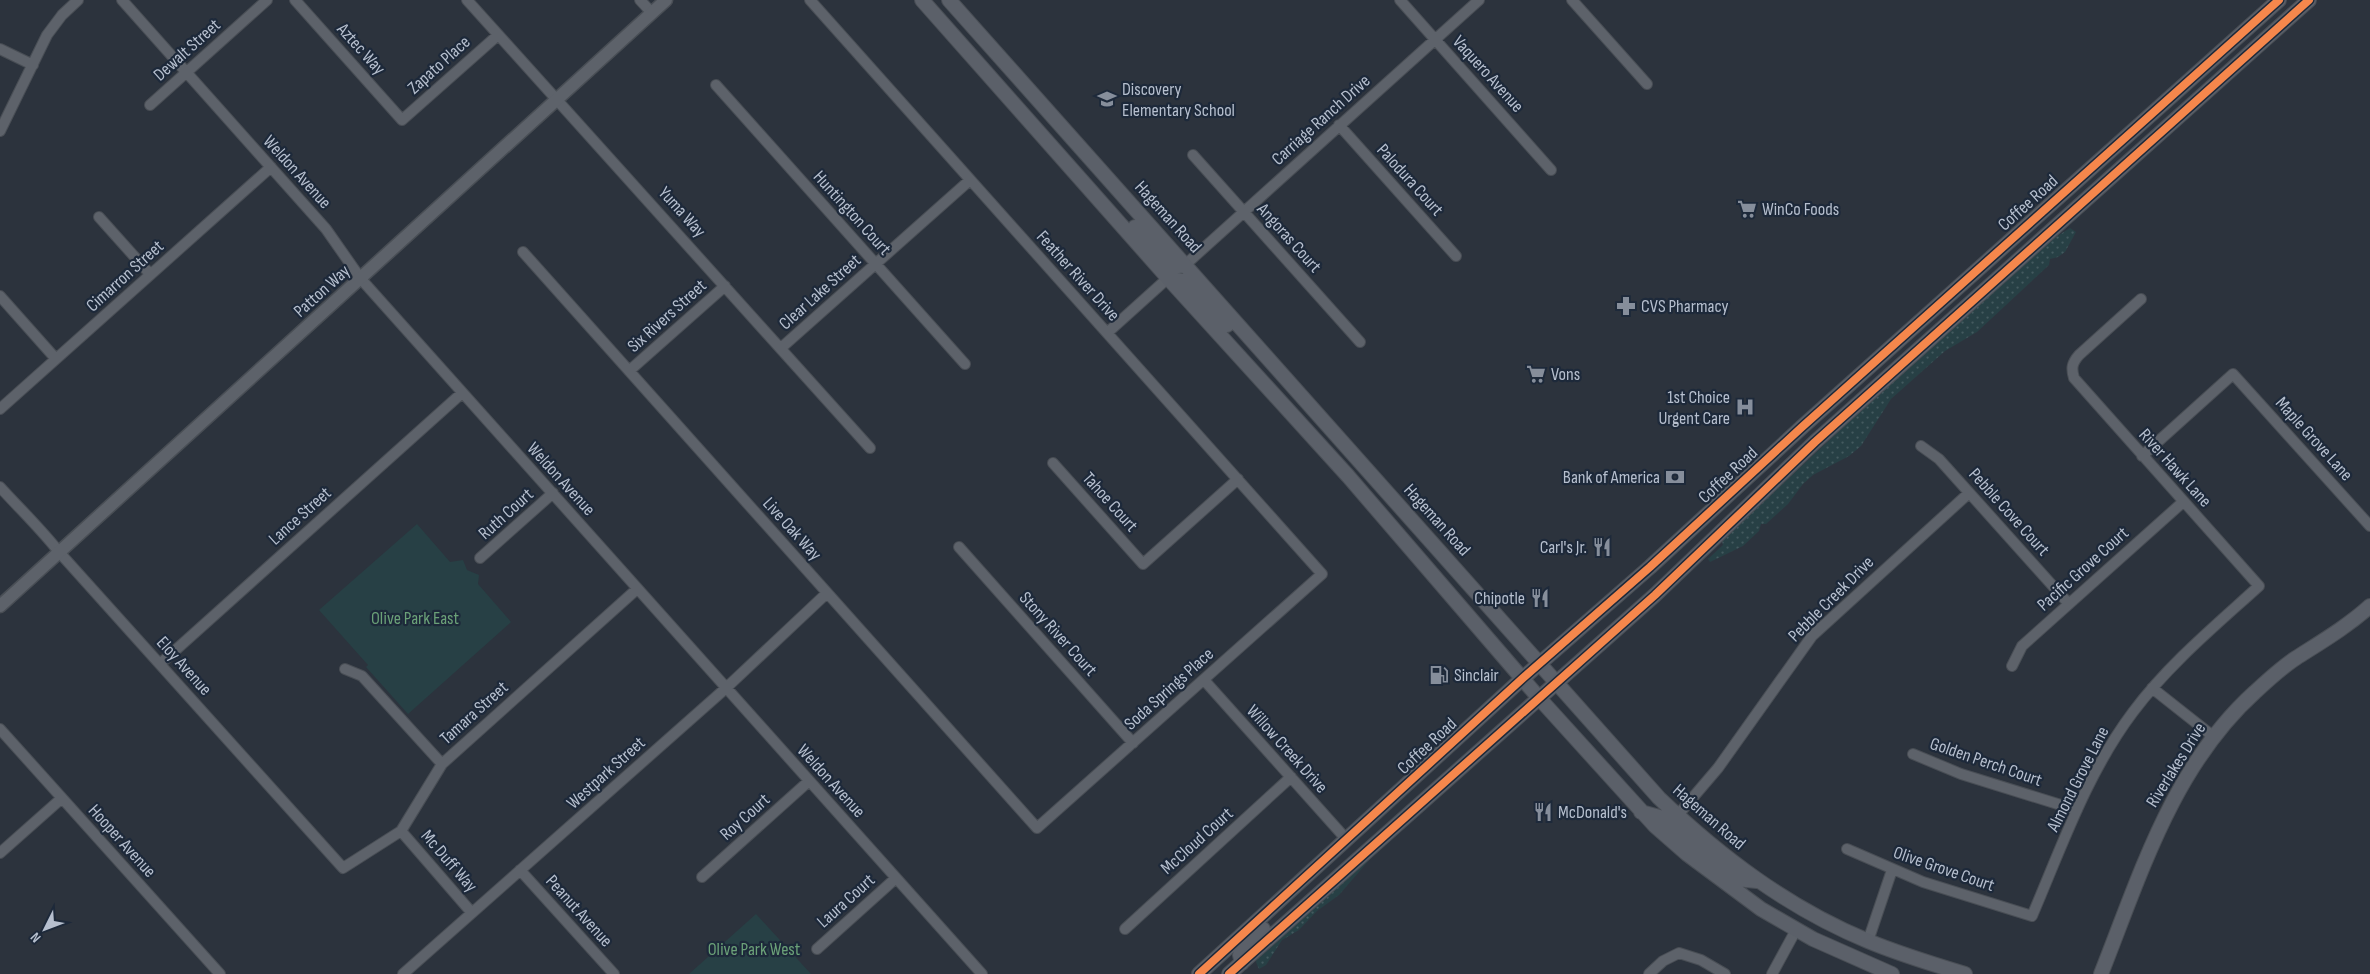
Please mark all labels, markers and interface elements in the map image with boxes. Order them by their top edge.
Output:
street label: Dewalt Street [149,14,225,85]
street label: Aztec Way [332,18,390,79]
street label: Vaquero Avenue [1448,31,1528,117]
street label: Zapato Place [404,32,474,98]
street label: Carriage Ranch Drive [1267,70,1375,170]
place label: Discovery Elementary School [1122,79,1235,121]
school or university icon: Discovery Elementary School [1096,88,1118,110]
street label: Weldon Avenue [259,131,335,213]
street label: Palodura Court [1372,140,1448,221]
street label: Huntington Court [809,167,896,260]
street label: Coffee Road [1994,171,2062,235]
street label: Hageman Road [1130,177,1206,257]
street label: Yuma Way [654,182,710,242]
street label: Angoras Court [1252,198,1326,277]
supermarket icon: WinCo Foods [1736,198,1758,220]
place label: WinCo Foods [1762,199,1839,220]
street label: Feather River Drive [1032,226,1124,326]
street label: Cimarron Street [82,236,168,316]
street label: Clear Lake Street [775,250,865,334]
street label: Patton Way [290,260,354,322]
street label: Six Rivers Street [623,275,711,357]
pharmacy icon: CVS Pharmacy [1615,295,1637,317]
place label: CVS Pharmacy [1641,296,1728,317]
supermarket icon: Vons [1525,363,1547,385]
place label: Vons [1551,364,1580,385]
place label: 1st Choice Urgent Care [1658,387,1730,429]
street label: Maple Grove Lane [2271,393,2357,485]
hospital icon: 1st Choice Urgent Care [1734,396,1756,418]
street label: River Hawk Lane [2134,425,2216,511]
street label: Weldon Avenue [523,438,599,520]
street label: Coffee Road [1694,442,1762,508]
street label: Pebble Cove Court [1964,464,2054,560]
bank icon: Bank of America [1664,466,1686,488]
place label: Bank of America [1563,467,1660,488]
street label: Tahoe Court [1078,468,1142,536]
street label: Hageman Road [1399,480,1475,560]
street label: Lance Street [265,482,336,549]
street label: Ruth Court [474,484,538,544]
street label: Live Oak Way [758,493,826,565]
street label: Pacific Grove Court [2033,522,2133,615]
restaurant icon: Carl's Jr. [1591,536,1613,558]
place label: Carl's Jr. [1540,537,1587,558]
street label: Pebble Creek Drive [1784,552,1878,646]
restaurant icon: Chipotle [1529,587,1551,609]
street label: Stony River Court [1015,588,1102,681]
place label: Chipotle [1474,588,1525,609]
park label: Olive Park East [371,608,460,629]
street label: Eloy Avenue [152,632,216,700]
street label: Soda Springs Place [1120,644,1218,734]
fuel station icon: Sinclair [1428,664,1450,686]
place label: Sinclair [1454,665,1499,686]
street label: Tamara Street [436,677,513,749]
street label: Willow Creek Drive [1242,701,1332,797]
street label: Coffee Road [1393,713,1461,779]
street label: Riverlakes Drive [2142,719,2210,811]
street label: Almond Grove Lane [2042,723,2113,836]
street label: Westpark Street [563,732,650,814]
street label: Golden Perch Court [1927,733,2045,791]
street label: Weldon Avenue [793,740,869,822]
street label: Hageman Road [1668,780,1750,854]
street label: Roy Court [716,789,775,845]
street label: Hooper Avenue [84,800,160,882]
restaurant icon: McDonald's [1532,801,1554,823]
place label: McDonald's [1558,802,1627,823]
street label: McCloud Court [1157,803,1238,879]
street label: Mc Duff Way [416,826,482,896]
street label: Olive Grove Court [1891,842,1998,896]
street label: Laura Court [813,869,879,932]
street label: Peanut Avenue [541,871,617,951]
north arrow [20,904,70,954]
text: N [27,929,45,946]
park label: Olive Park West [708,939,801,960]

